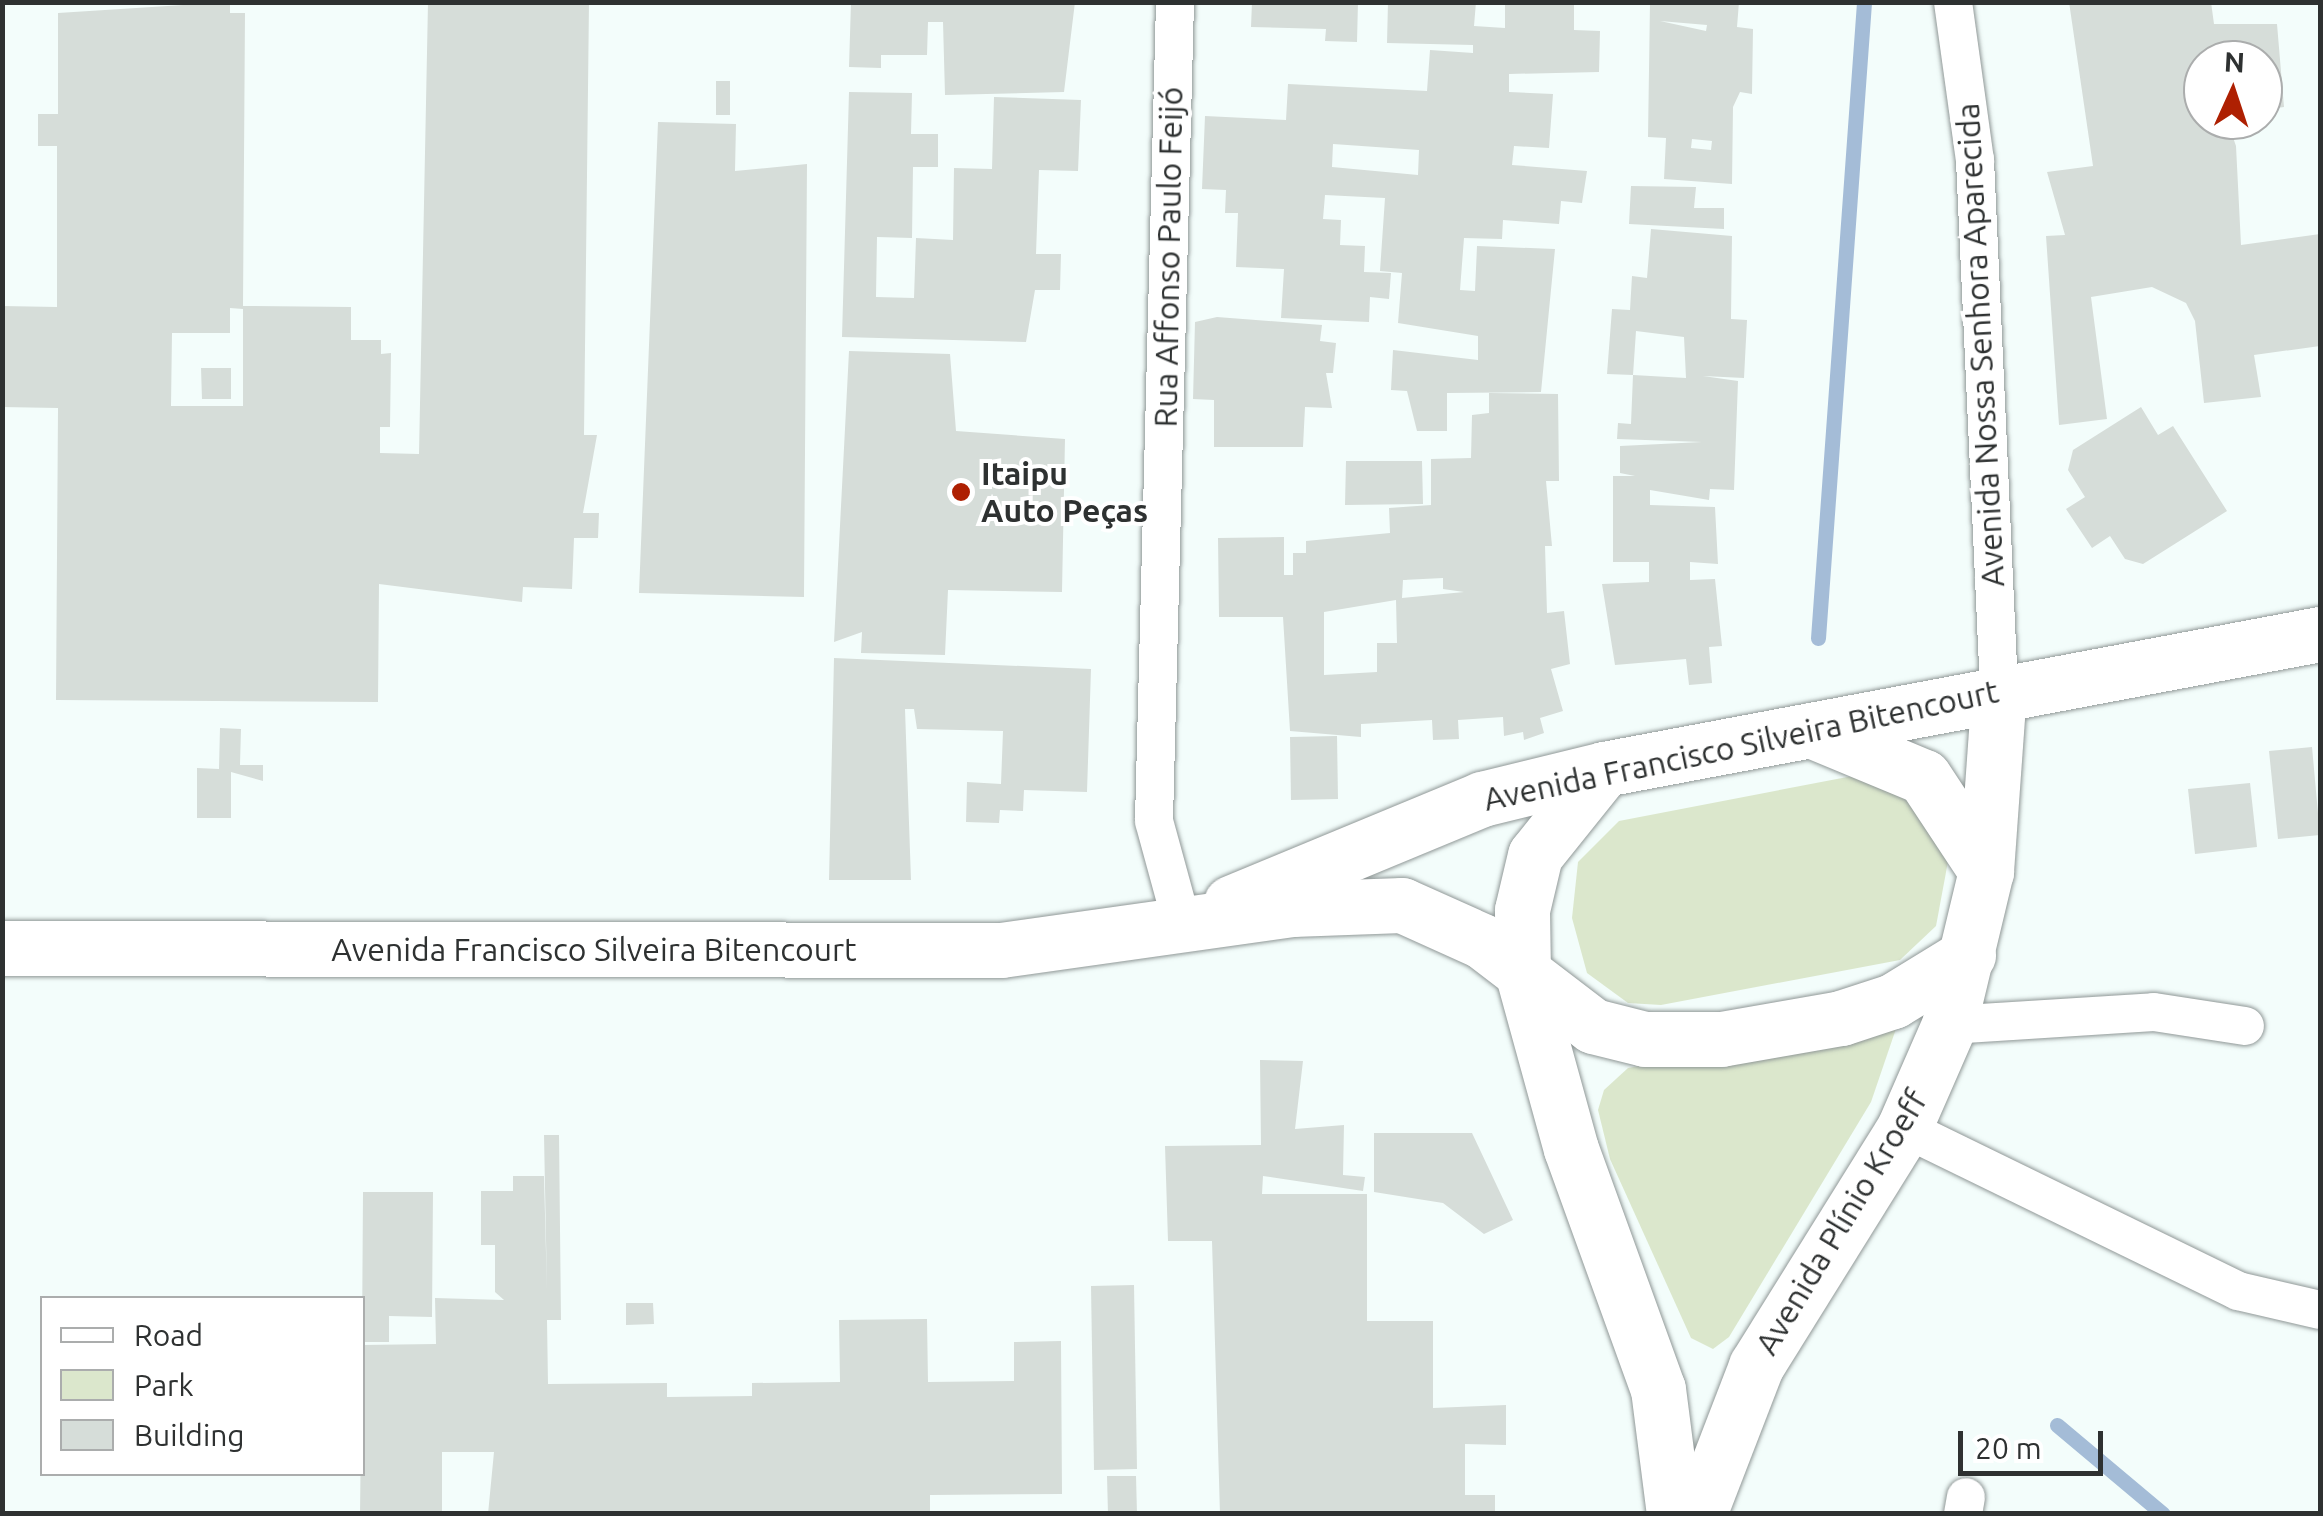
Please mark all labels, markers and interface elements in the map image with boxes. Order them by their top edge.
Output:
north arrow [2183,40,2283,140]
text: N [2223,46,2246,78]
street label: Rua Affonso Paulo Feijó [1146,86,1190,428]
street label: Avenida Nossa Senhora Aparecida [1948,102,2012,588]
place label: Itaipu Auto Peças [981,455,1148,530]
marker: Itaipu Auto Peças [950,481,972,503]
street label: Avenida Francisco Silveira Bitencourt [1480,672,2002,818]
street label: Avenida Francisco Silveira Bitencourt [331,930,857,968]
street label: Avenida Plínio Kroeff [1747,1083,1935,1361]
legend [40,1296,365,1476]
text: Road [134,1318,203,1352]
text: Park [134,1368,194,1402]
scale bar [1963,1411,2108,1473]
text: Building [134,1418,245,1452]
text: 20 m [1975,1431,2042,1465]

